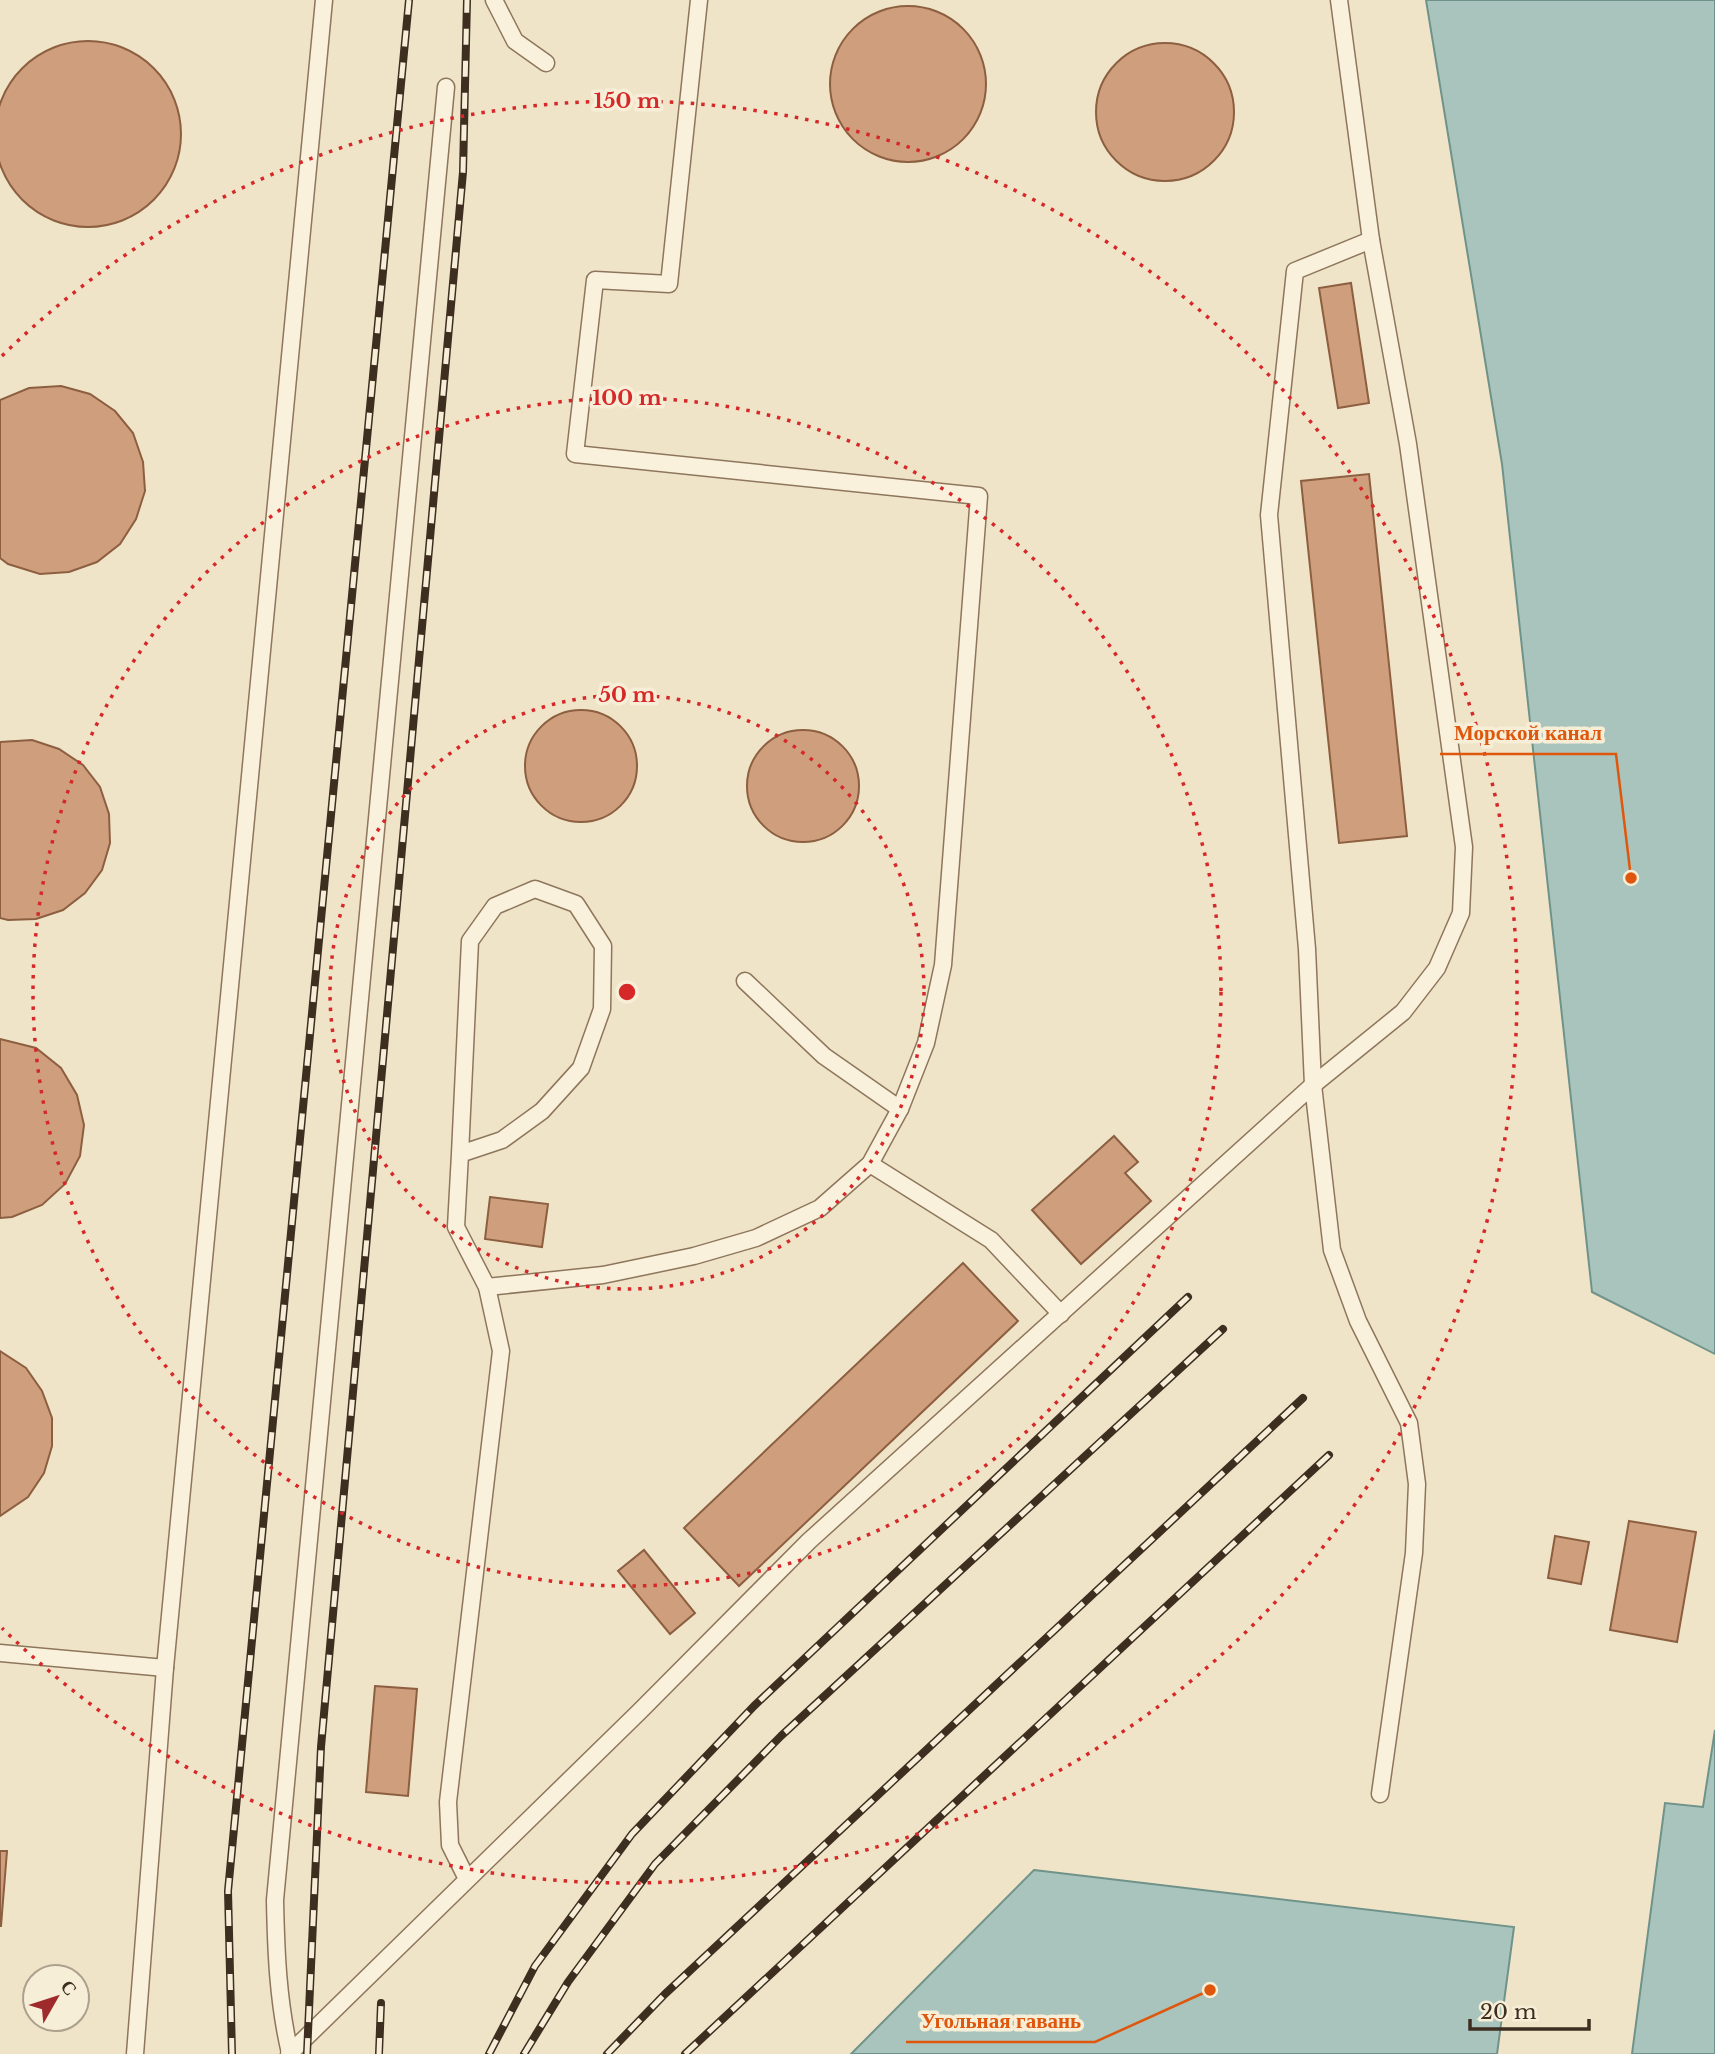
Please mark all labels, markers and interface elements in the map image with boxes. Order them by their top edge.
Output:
text: 150 m [594,88,660,114]
text: 100 m [592,385,662,411]
text: 50 m [598,682,656,708]
callout: Морской канал [1440,712,1616,754]
text: Морской канал [1454,720,1602,746]
centre of rings [615,980,639,1004]
north arrow [21,1963,91,2033]
text: С [56,1975,82,2000]
scale bar [1470,1988,1589,2032]
text: 20 m [1480,1999,1537,2025]
callout: Угольная гавань [906,2000,1095,2042]
text: Угольная гавань [921,2008,1081,2034]

